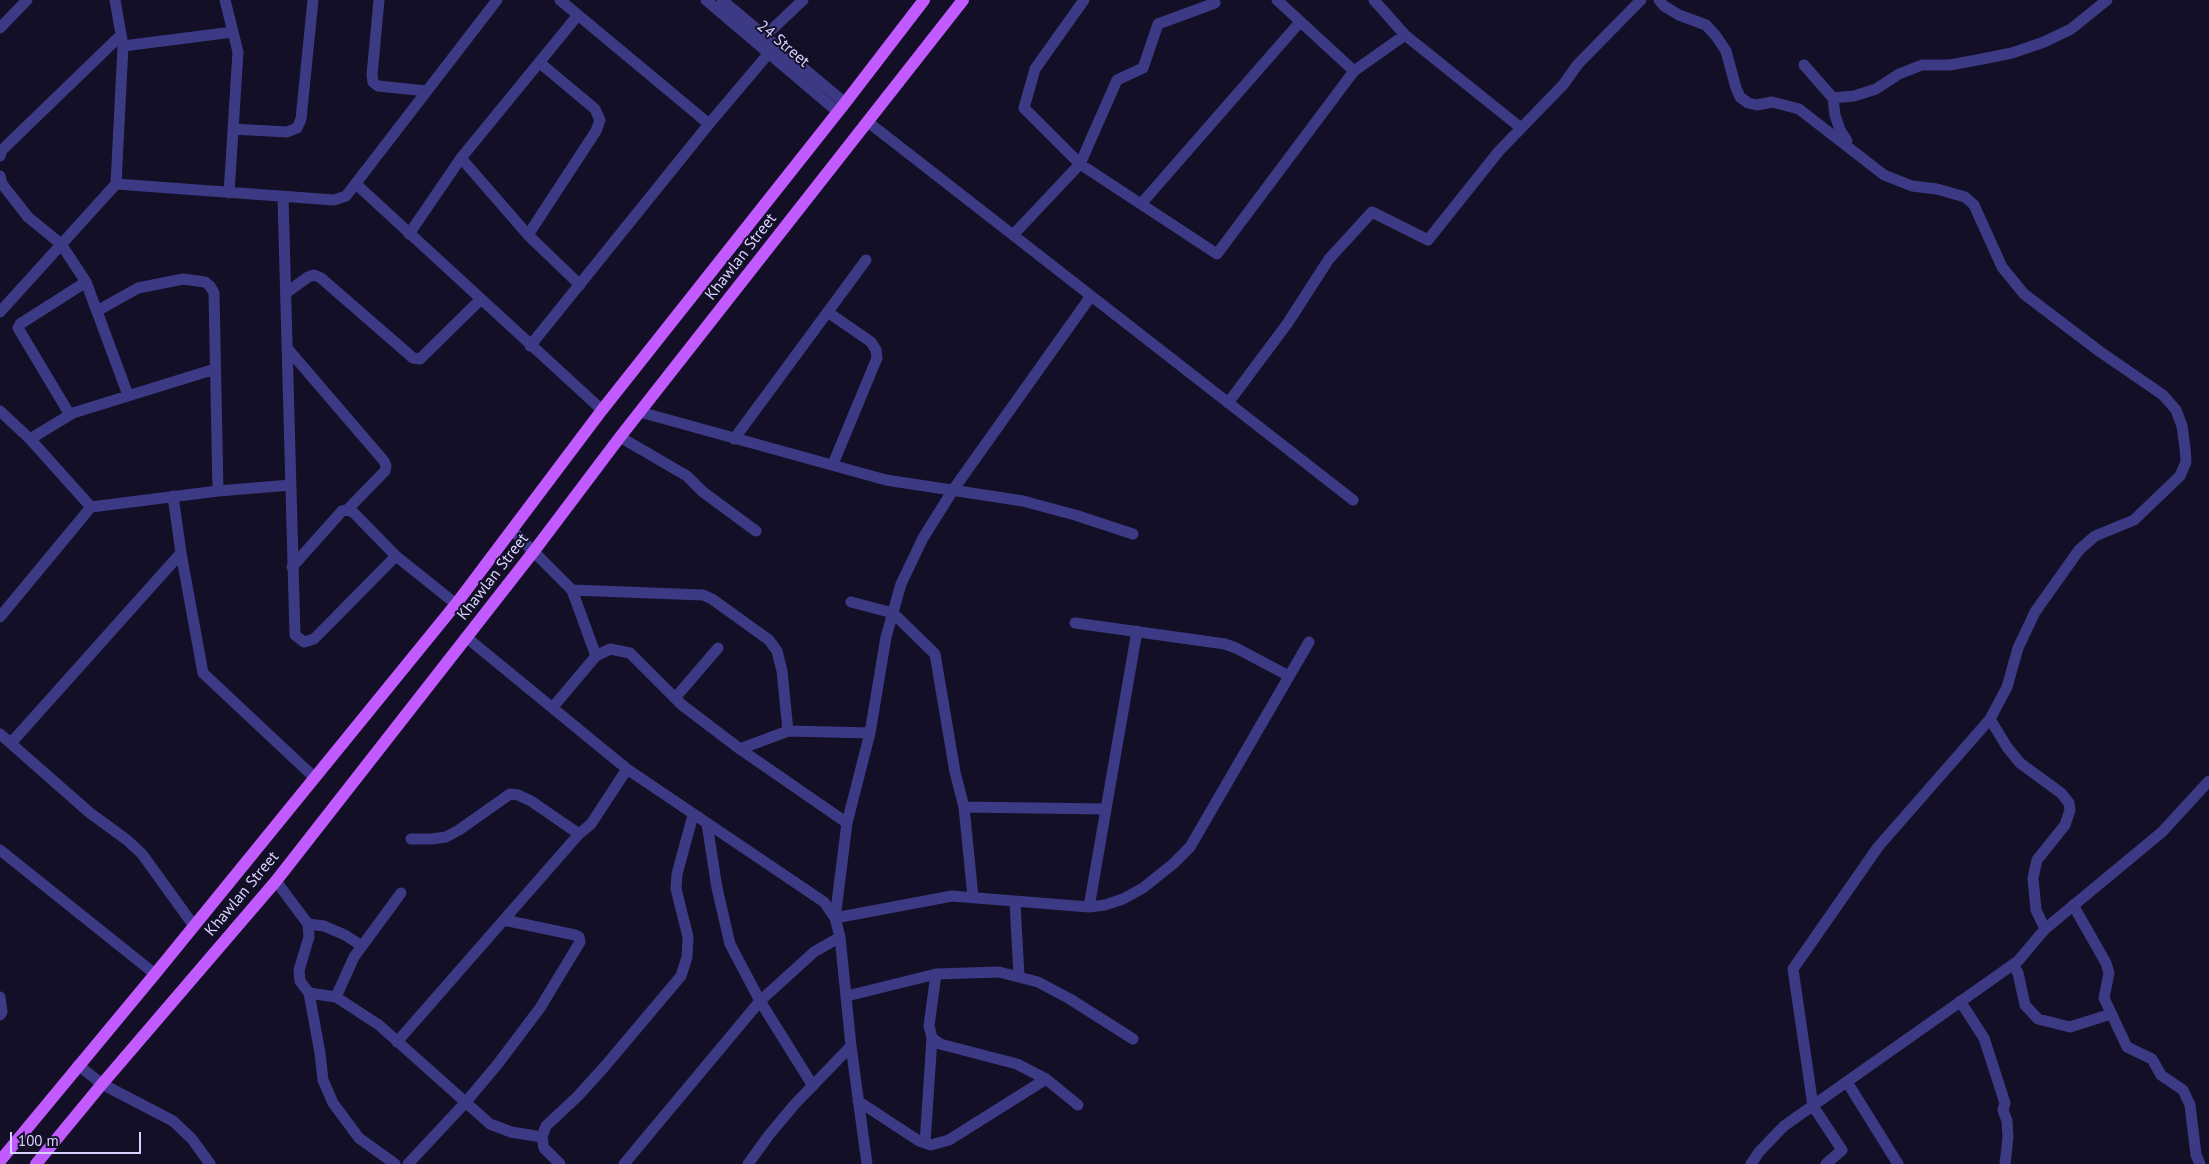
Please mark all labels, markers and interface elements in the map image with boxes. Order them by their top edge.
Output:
street label: 24 Street [753,17,813,71]
street label: Khawlan Street [701,210,781,304]
street label: Khawlan Street [453,530,533,624]
street label: Khawlan Street [201,848,283,940]
scale bar [12,1122,144,1154]
text: 100 m [18,1131,59,1150]

